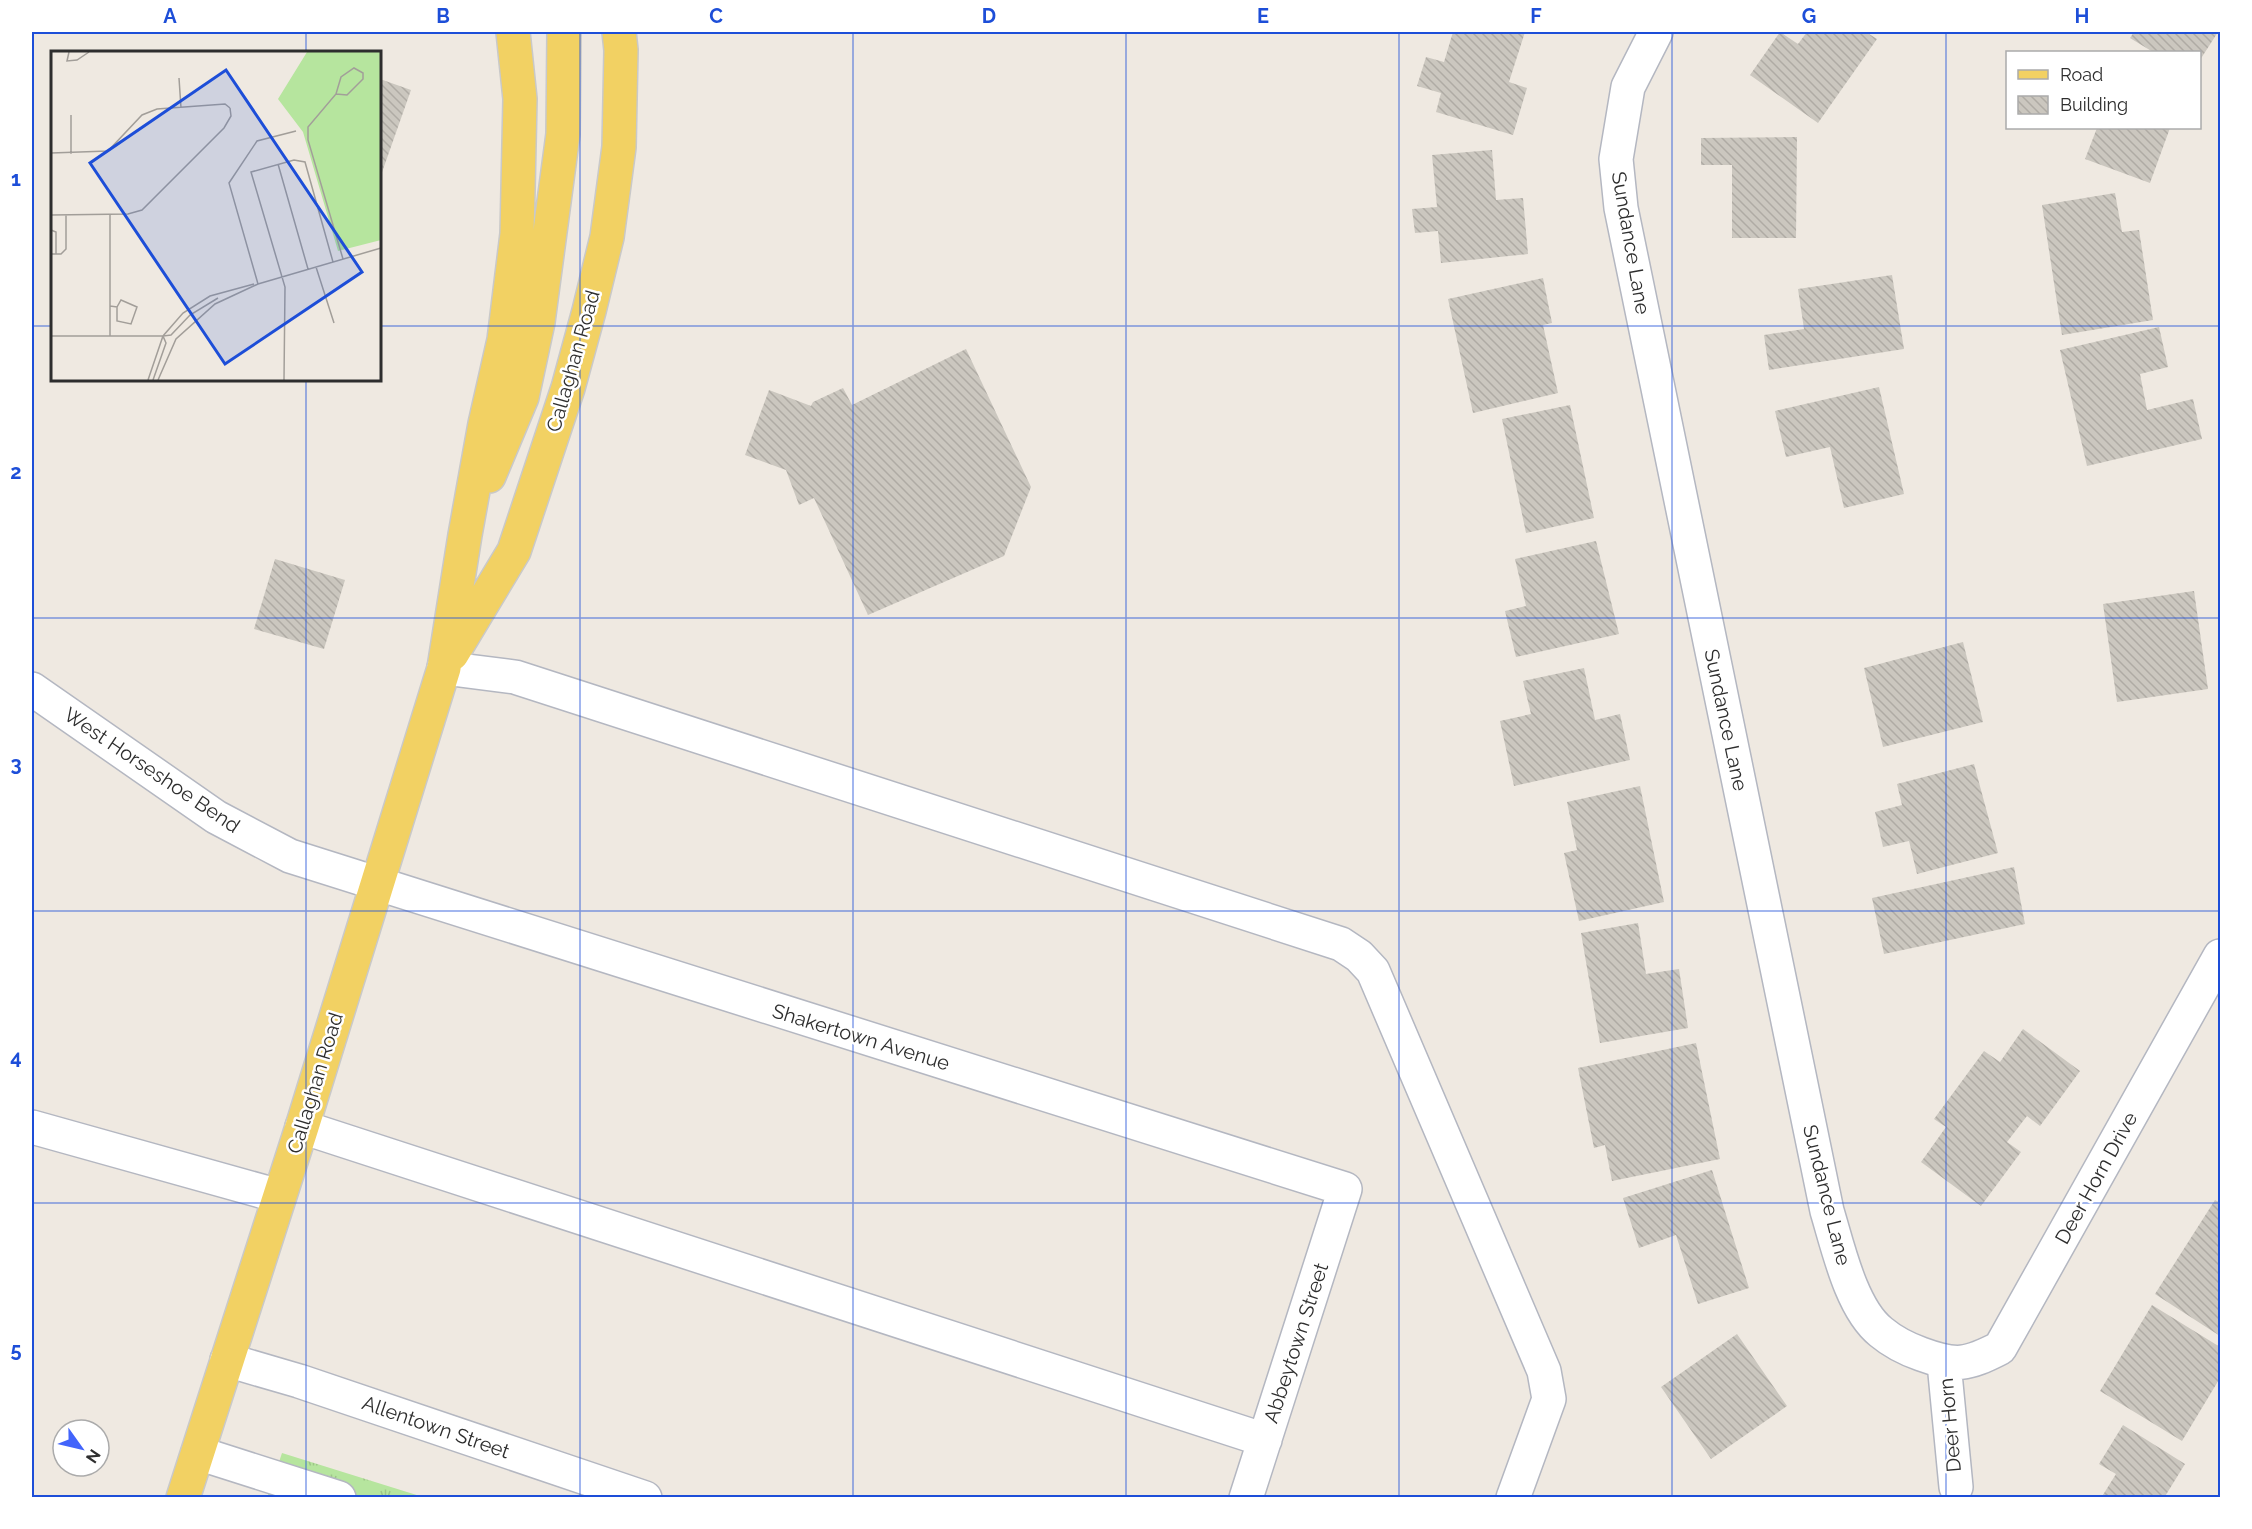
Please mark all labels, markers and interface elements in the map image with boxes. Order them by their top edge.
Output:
text: A [163,4,177,28]
text: B [436,4,450,28]
text: C [709,4,723,28]
text: D [982,4,996,28]
text: E [1257,4,1269,28]
text: F [1530,4,1542,28]
text: G [1802,4,1816,28]
text: H [2075,4,2089,28]
inset map [51,51,381,381]
legend [2006,51,2201,129]
text: Road [2060,64,2103,85]
text: Building [2060,94,2128,115]
text: 1 [11,167,21,191]
street label: Sundance Lane [1607,170,1655,316]
street label: Callaghan Road [541,287,605,435]
text: 2 [10,460,22,484]
street label: Sundance Lane [1699,647,1753,793]
street label: West Horseshoe Bend [60,702,244,838]
text: 3 [10,752,22,776]
street label: Shakertown Avenue [769,999,953,1075]
street label: Callaghan Road [282,1010,348,1156]
text: 4 [10,1045,22,1069]
street label: Deer Horn Drive [2050,1107,2142,1248]
street label: Sundance Lane [1798,1122,1856,1268]
street label: Abbeytown Street [1259,1260,1333,1426]
text: 5 [10,1338,22,1362]
street label: Deer Horn [1934,1377,1966,1473]
street label: Allentown Street [359,1391,513,1464]
north arrow [51,1418,111,1478]
text: N [82,1446,104,1466]

